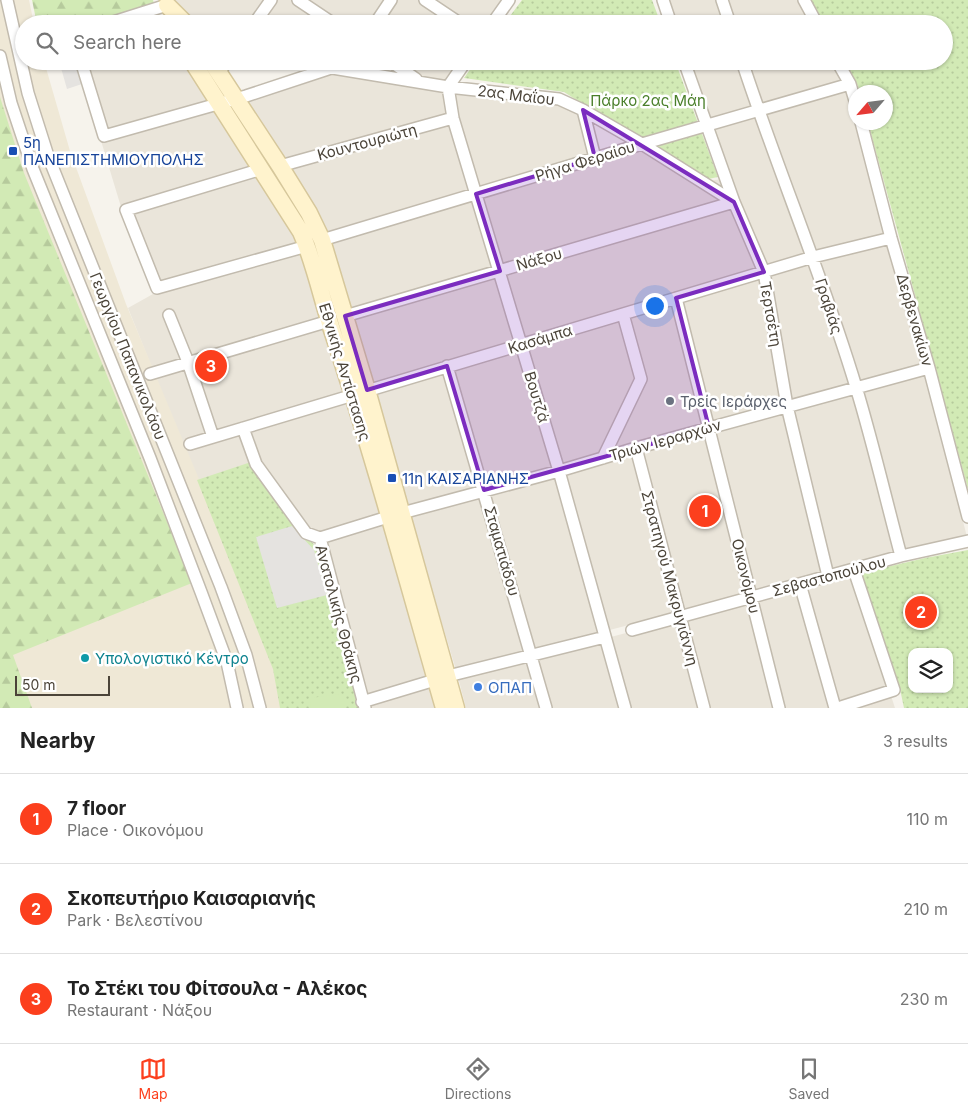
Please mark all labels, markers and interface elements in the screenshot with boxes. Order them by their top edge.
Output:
search box [15,15,953,70]
icon: search [33,29,61,57]
text: Search here [73,31,182,54]
street label: 2ας Μαΐου [476,81,556,109]
north arrow [848,85,893,130]
park label: Πάρκο 2ας Μάη [590,91,706,110]
street label: Κουντουριώτη [315,120,419,164]
place label: 5η ΠΑΝΕΠΙΣΤΗΜΙΟΥΠΟΛΗΣ [23,133,204,169]
street label: Ρήγα Φεραίου [533,137,637,185]
marker: 5η ΠΑΝΕΠΙΣΤΗΜΙΟΥΠΟΛΗΣ [7,145,19,157]
street label: Νάξου [514,243,564,275]
street label: Γεωργίου Παπανικολάου [86,270,170,442]
street label: Δερβενακίων [893,271,937,369]
street label: Γραβιάς [811,276,847,336]
street label: Τερτσέτη [756,280,786,348]
your location [642,293,668,319]
street label: Εθνικής Αντίστασης [315,301,375,443]
street label: Κασάμπα [506,320,574,358]
pin: 3 [195,347,227,385]
street label: Βουτζά [520,369,554,425]
place label: Τρείς Ιεράρχες [680,392,787,411]
marker: Τρείς Ιεράρχες [664,395,676,407]
street label: Τριών Ιεραρχών [607,415,723,465]
place label: 11η ΚΑΙΣΑΡΙΑΝΗΣ [402,469,529,488]
marker: 11η ΚΑΙΣΑΡΙΑΝΗΣ [386,472,398,484]
street label: Στρατηγού Μακρυγιάννη [637,488,703,668]
pin: 1 [689,492,721,530]
street label: Σταματιάδου [480,504,524,598]
street label: Οικονόμου [728,537,764,615]
street label: Ανατολικής Θράκης [311,543,367,685]
street label: Σεβαστοπούλου [770,552,888,600]
pin: 2 [905,593,937,631]
map controls [908,648,953,693]
button: layers [908,648,953,693]
place label: Υπολογιστικό Κέντρο [95,649,249,668]
marker: Υπολογιστικό Κέντρο [79,652,91,664]
scale bar [15,673,110,696]
text: 50 m [22,676,56,693]
place label: ΟΠΑΠ [488,678,532,697]
marker: ΟΠΑΠ [472,681,484,693]
text: Nearby [20,728,95,753]
text: 3 results [883,731,948,751]
text: 7 floor [67,797,126,820]
text: 1 [33,809,39,829]
text: 110 m [906,809,948,829]
text: Place · Οικονόμου [67,820,204,840]
text: Σκοπευτήριο Καισαριανής [67,887,316,910]
text: 2 [31,899,41,919]
text: 210 m [903,899,948,919]
text: Park · Βελεστίνου [67,910,203,930]
text: Το Στέκι του Φίτσουλα - Αλέκος [67,977,367,1000]
text: 3 [31,989,41,1009]
text: 230 m [900,989,948,1009]
text: Restaurant · Νάξου [67,1000,212,1020]
tab: Map [139,1055,168,1102]
tab: Directions [445,1055,511,1102]
tab: Saved [788,1055,829,1102]

